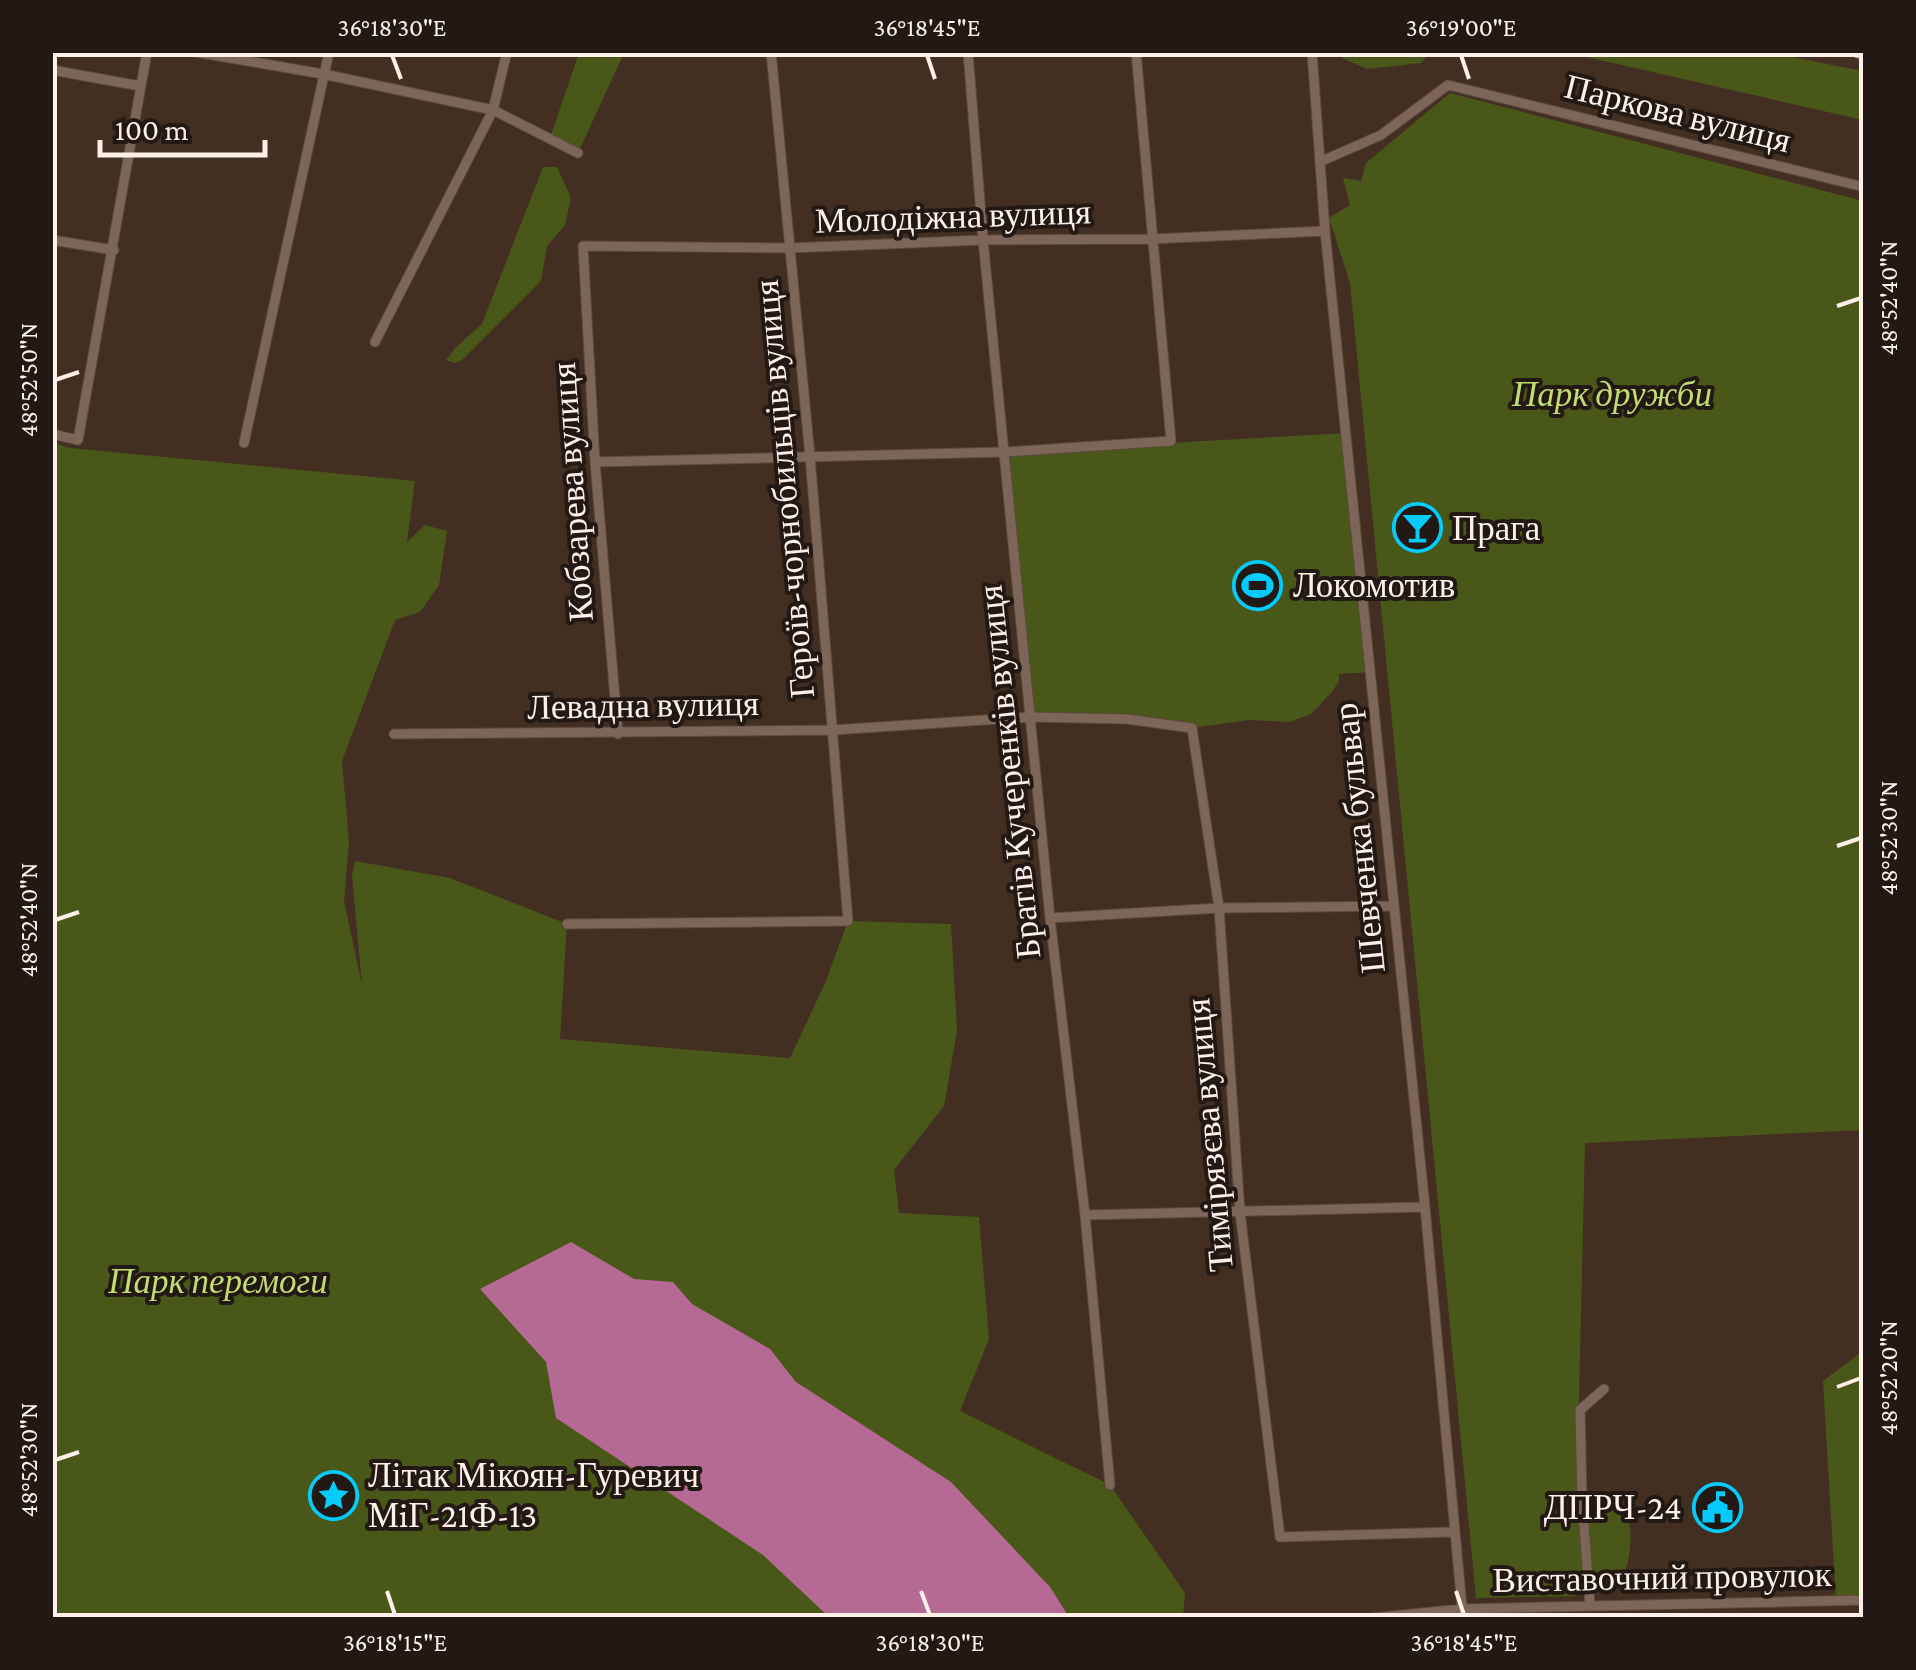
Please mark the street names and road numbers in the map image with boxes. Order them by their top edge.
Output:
street label: Паркова вулиця [1561,67,1795,160]
street label: Молодіжна вулиця [814,192,1092,241]
street label: Героїв-чорнобильців вулиця [747,278,822,700]
street label: Кобзарева вулиця [544,361,601,623]
street label: Братів Кучеренків вулиця [970,583,1049,961]
street label: Левадна вулиця [527,684,759,727]
street label: Шевченка бульвар [1326,701,1393,975]
street label: Тимірязєва вулиця [1178,997,1241,1273]
street label: Виставочний провулок [1492,1555,1833,1600]

